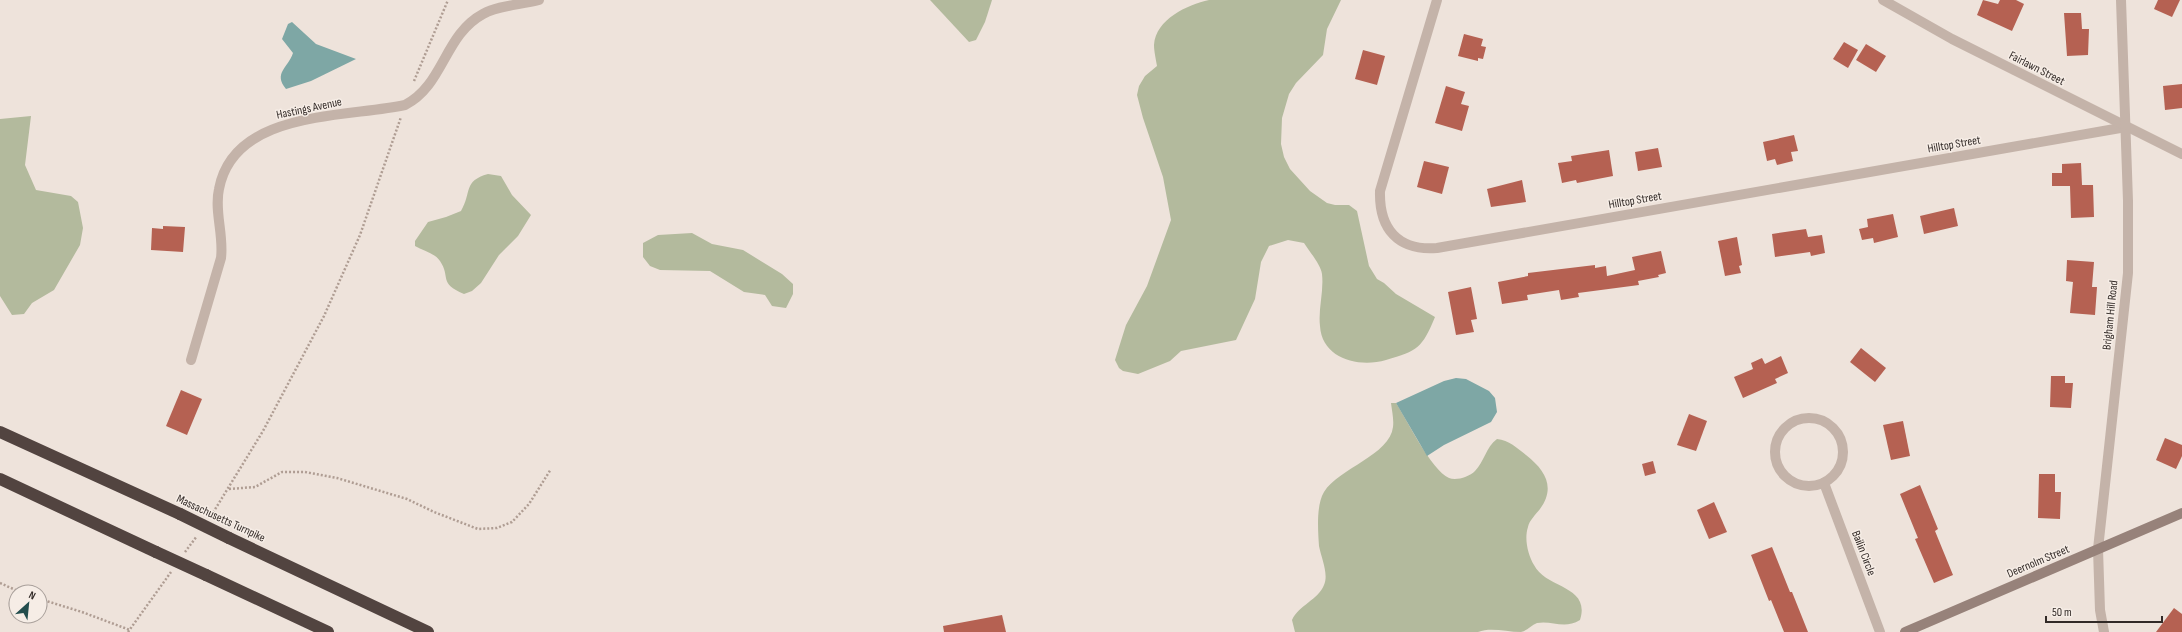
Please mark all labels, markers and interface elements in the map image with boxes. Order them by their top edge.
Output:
street label: Fairlawn Street [2006,48,2067,89]
street label: Hastings Avenue [275,94,343,123]
street label: Hilltop Street [1926,132,1982,157]
street label: Hilltop Street [1607,188,1663,213]
street label: Brigham Hill Road [2099,280,2122,351]
street label: Massachusetts Turnpike [174,491,268,546]
street label: Bailin Circle [1848,528,1879,578]
street label: Deernolm Street [2005,541,2072,581]
north arrow [8,584,48,624]
text: N [27,588,38,603]
scale bar [2046,598,2162,624]
text: 50 m [2052,605,2072,620]

